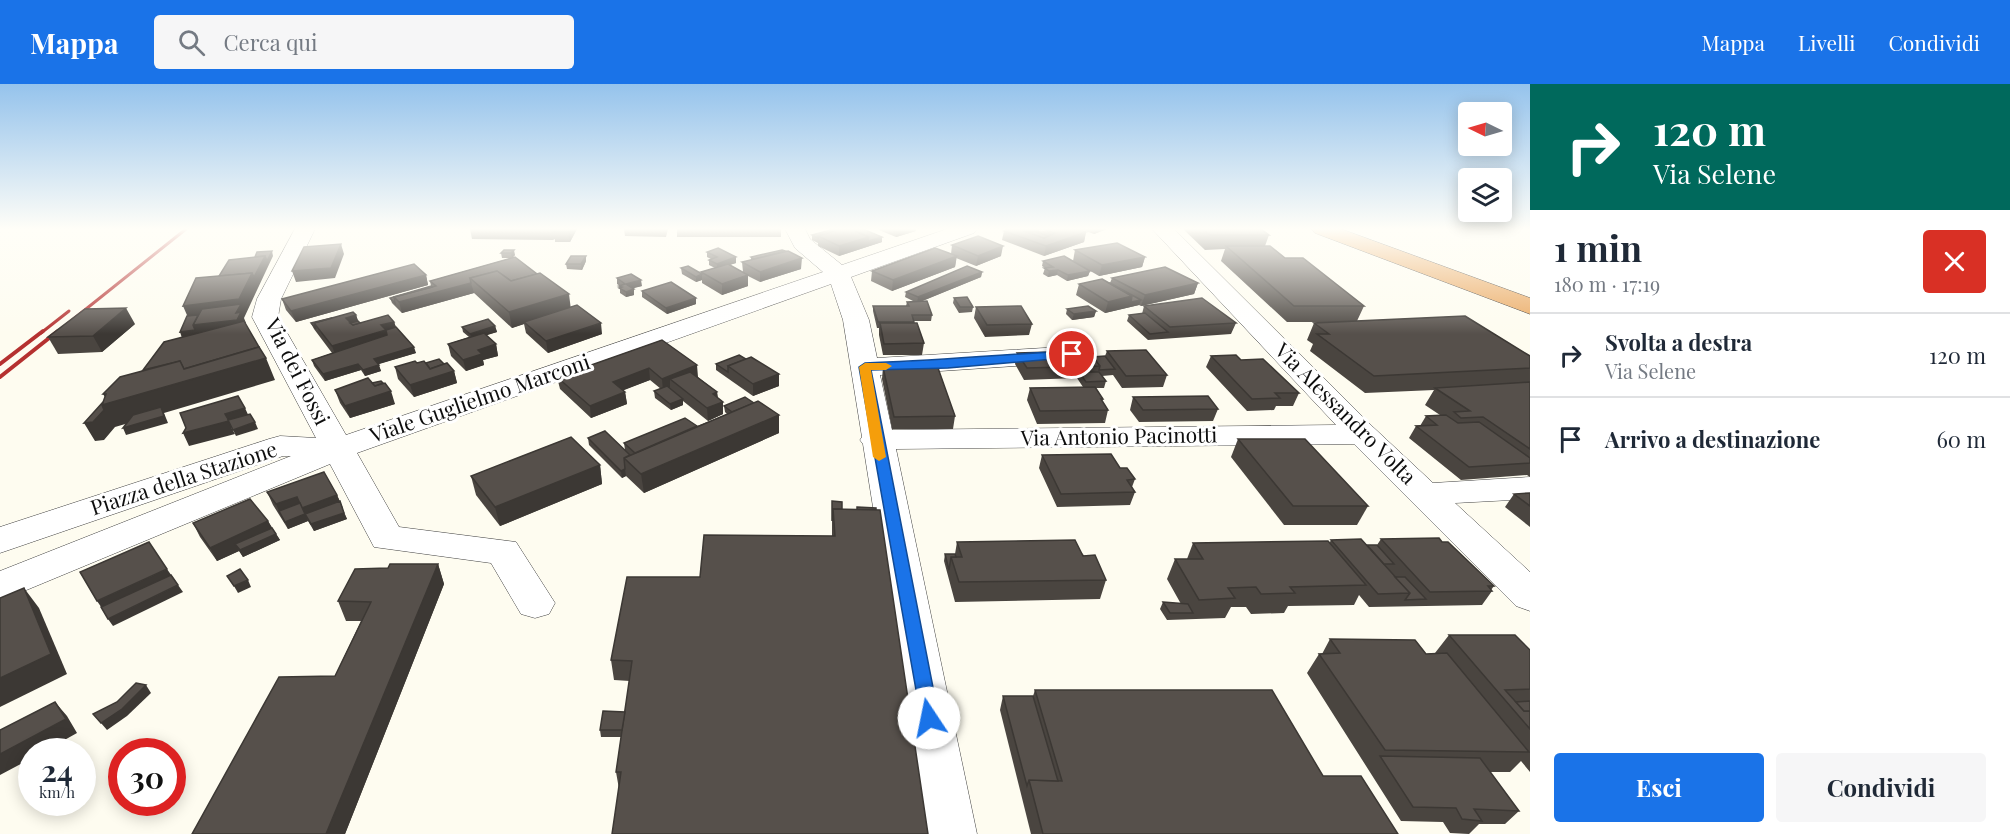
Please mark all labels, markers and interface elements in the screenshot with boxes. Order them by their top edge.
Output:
search box [154,15,574,69]
text: Mappa [30,24,118,61]
icon: search [175,26,208,59]
text: Cerca qui [223,27,318,57]
text: Mappa [1701,28,1765,56]
text: Livelli [1798,28,1855,56]
text: Condividi [1888,28,1980,56]
text: 120 m [1653,101,1766,157]
north arrow [1458,102,1512,156]
map controls [1458,102,1512,222]
icon: right [1554,108,1632,186]
text: Via Selene [1653,155,1776,191]
button: layers [1458,168,1512,222]
text: 1 min [1554,223,1642,271]
button: close [1923,230,1986,293]
text: 180 m · 17:19 [1554,270,1660,297]
street label: Via dei Fossi [259,312,338,429]
text: Svolta a destra [1605,327,1752,357]
pin [1046,328,1097,379]
street label: Via Alessandro Volta [1269,335,1424,490]
icon: arrive [1055,337,1088,370]
icon: right [1554,339,1587,372]
text: 120 m [1929,340,1986,370]
street label: Viale Guglielmo Marconi [365,346,593,448]
text: Via Selene [1605,357,1696,384]
street label: Via Antonio Pacinotti [1019,419,1218,451]
icon: arrive [1554,423,1587,456]
text: Arrivo a destinazione [1605,424,1820,454]
text: 60 m [1936,424,1986,454]
street label: Piazza della Stazione [86,434,280,520]
position arrow [897,686,961,750]
speed limit sign: 30 [108,738,186,816]
text: 24 [41,750,73,790]
button: Esci [1554,753,1764,822]
button: Condividi [1776,753,1986,822]
text: km/h [39,782,75,802]

